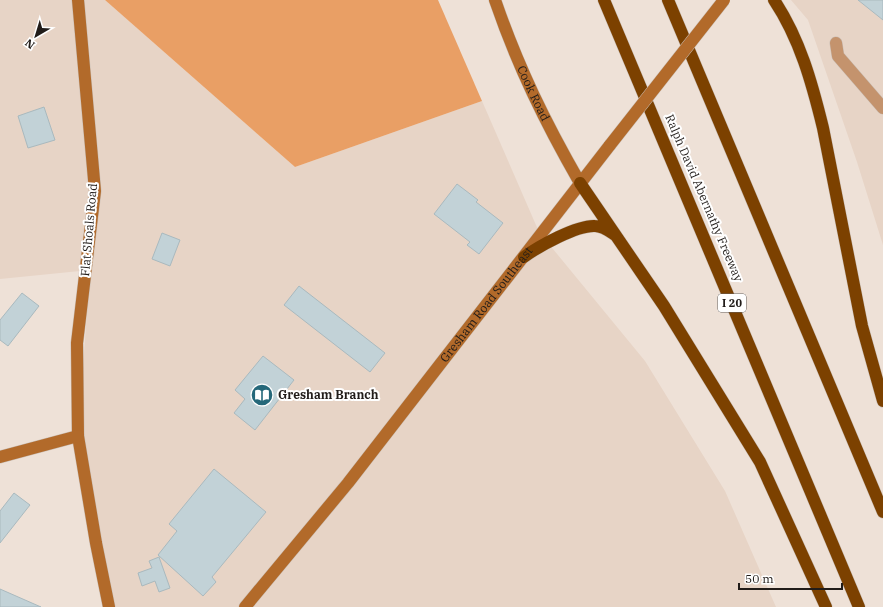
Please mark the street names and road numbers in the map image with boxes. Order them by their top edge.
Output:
street label: Cook Road [514,63,553,123]
street label: Ralph David Abernathy Freeway [662,112,747,284]
street label: Flat Shoals Road [77,183,100,277]
street label: Gresham Road Southeast [436,243,535,365]
road number: I 20 [718,294,746,312]

